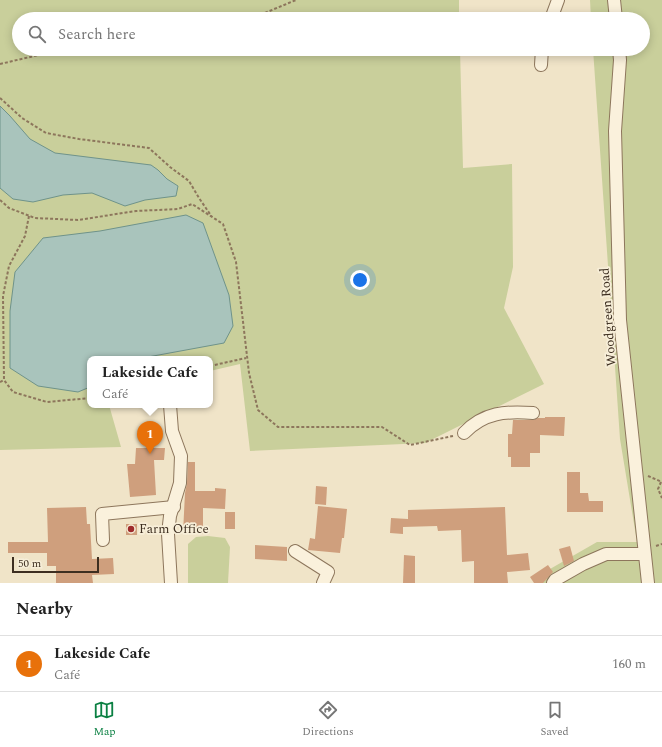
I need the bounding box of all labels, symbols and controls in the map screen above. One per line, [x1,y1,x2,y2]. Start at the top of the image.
search box [12,12,650,56]
icon: search [26,23,48,45]
text: Search here [58,23,136,46]
street label: Woodgreen Road [595,267,621,367]
your location [350,270,370,290]
popup [87,356,213,408]
text: Lakeside Cafe [102,361,198,384]
text: Café [102,384,128,404]
pin: 1 [137,421,163,454]
place label: Farm Office [139,519,209,539]
marker: Farm Office [126,524,136,534]
scale bar [12,555,99,574]
text: 50 m [18,555,41,572]
text: Nearby [16,596,72,622]
text: Lakeside Cafe [54,642,150,665]
text: 1 [25,654,33,674]
text: 160 m [612,654,646,674]
text: Café [54,665,80,685]
tab: Map [93,699,116,740]
tab: Directions [302,699,354,740]
tab: Saved [540,699,569,740]

